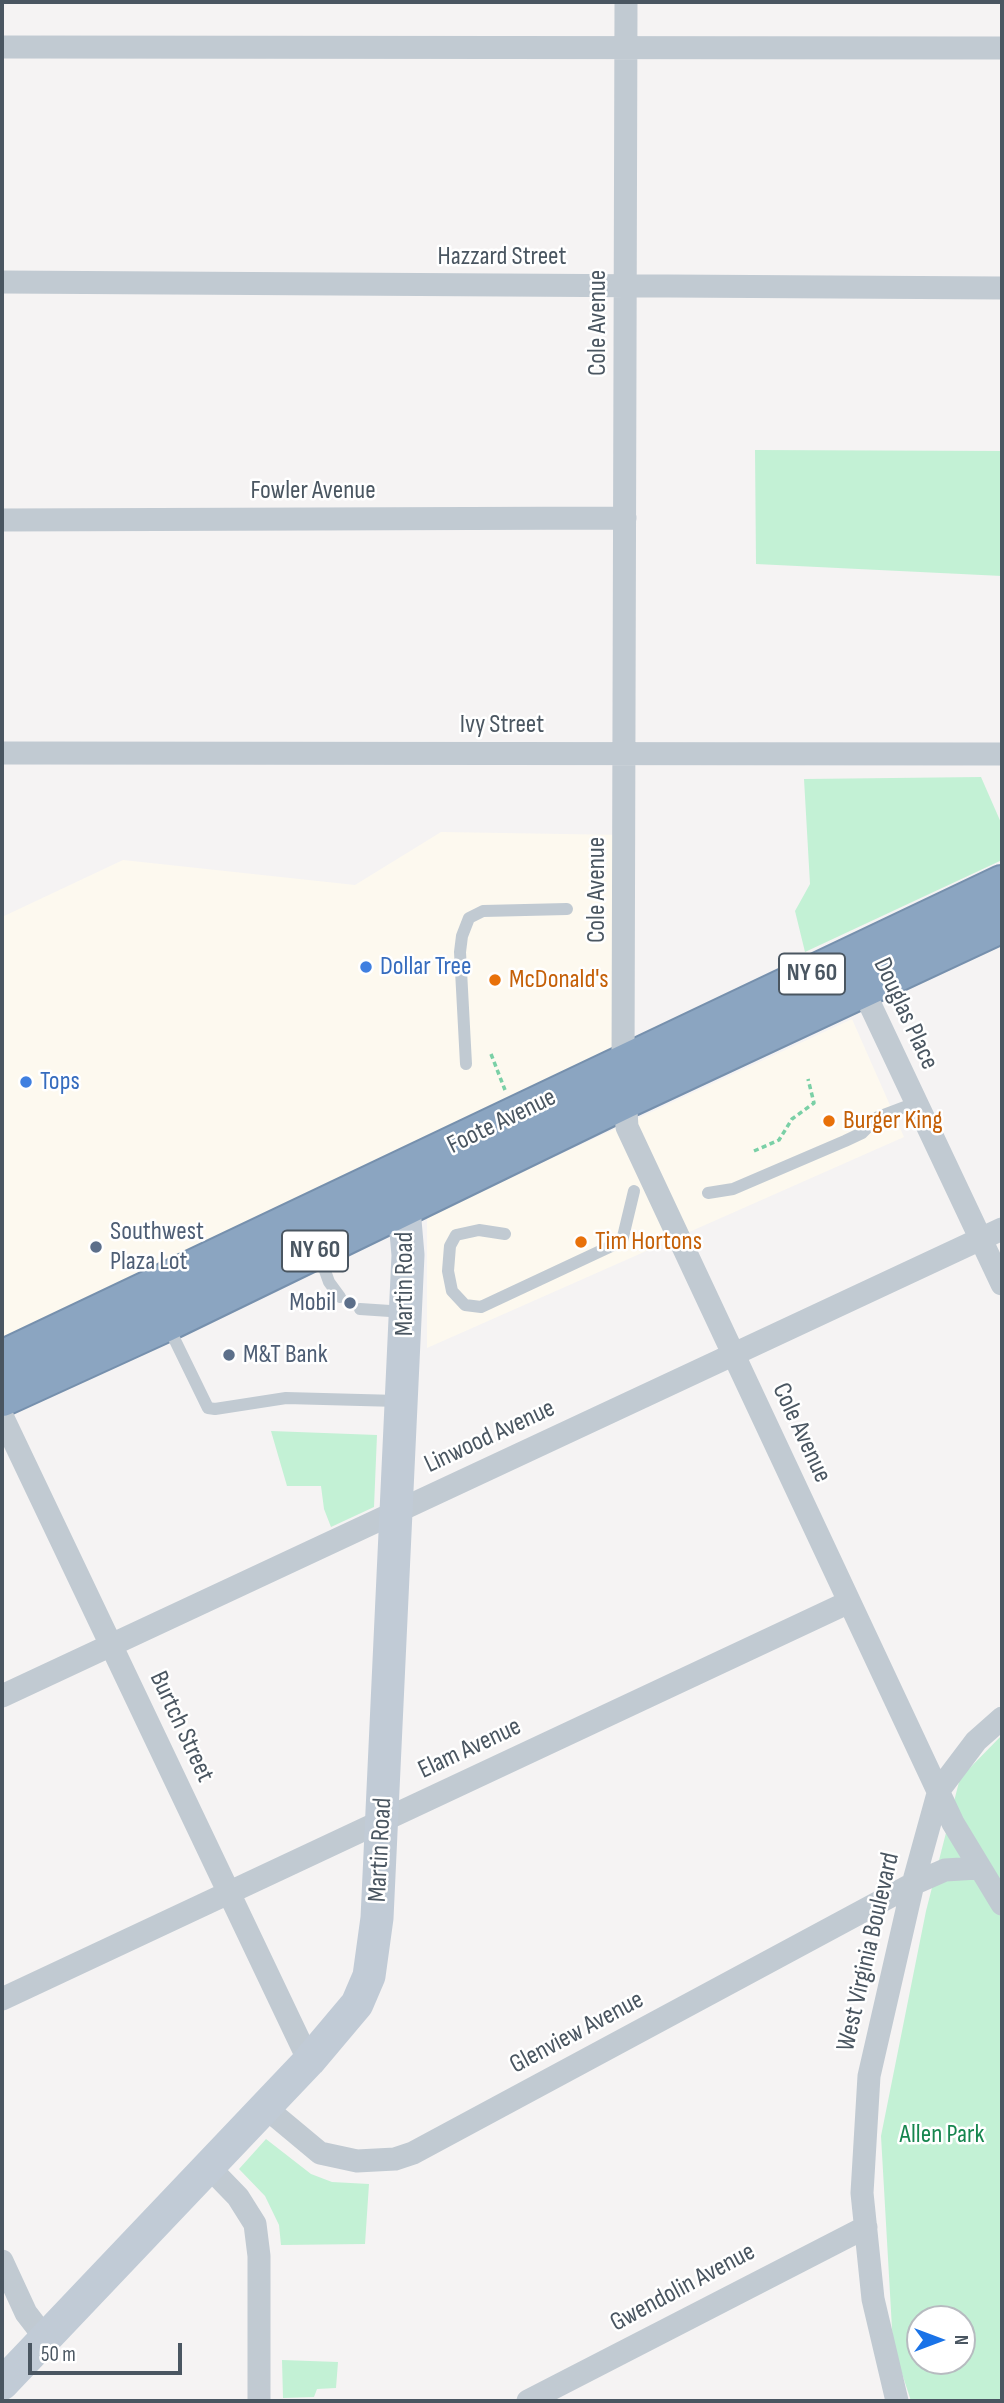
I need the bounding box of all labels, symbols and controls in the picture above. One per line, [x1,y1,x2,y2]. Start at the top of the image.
street label: Hazzard Street [438,241,566,273]
street label: Cole Avenue [582,270,614,376]
street label: Fowler Avenue [250,475,376,507]
street label: Ivy Street [460,709,544,741]
street label: Cole Avenue [581,837,613,943]
place label: Dollar Tree [380,951,471,983]
street label: Douglas Place [866,953,944,1075]
road number: NY 60 [779,954,845,994]
marker: Dollar Tree [358,959,374,975]
place label: McDonald's [509,964,609,996]
marker: McDonald's [487,972,503,988]
place label: Tops [40,1066,80,1098]
marker: Tops [18,1074,34,1090]
street label: Foote Avenue [443,1082,561,1162]
place label: Burger King [843,1105,943,1137]
marker: Burger King [821,1113,837,1129]
place label: Southwest Plaza Lot [110,1216,204,1278]
place label: Tim Hortons [595,1226,702,1258]
road number: NY 60 [282,1231,348,1272]
street label: Martin Road [389,1232,421,1336]
marker: Tim Hortons [573,1234,589,1250]
marker: Southwest Plaza Lot [88,1239,104,1255]
place label: Mobil [289,1287,336,1319]
marker: Mobil [342,1295,358,1311]
place label: M&T Bank [243,1339,328,1371]
marker: M&T Bank [221,1347,237,1363]
street label: Cole Avenue [764,1378,838,1488]
street label: Linwood Avenue [420,1393,560,1481]
street label: Burtch Street [142,1667,220,1787]
street label: Elam Avenue [414,1712,526,1786]
street label: Martin Road [363,1797,399,1903]
street label: West Virginia Boulevard [831,1850,907,2054]
street label: Glenview Avenue [505,1985,649,2081]
park label: Allen Park [900,2119,984,2151]
street label: Gwendolin Avenue [605,2237,761,2339]
north arrow [906,2305,976,2375]
scale bar [32,2330,186,2374]
text: N [949,2335,972,2345]
text: 50 m [41,2342,76,2367]

